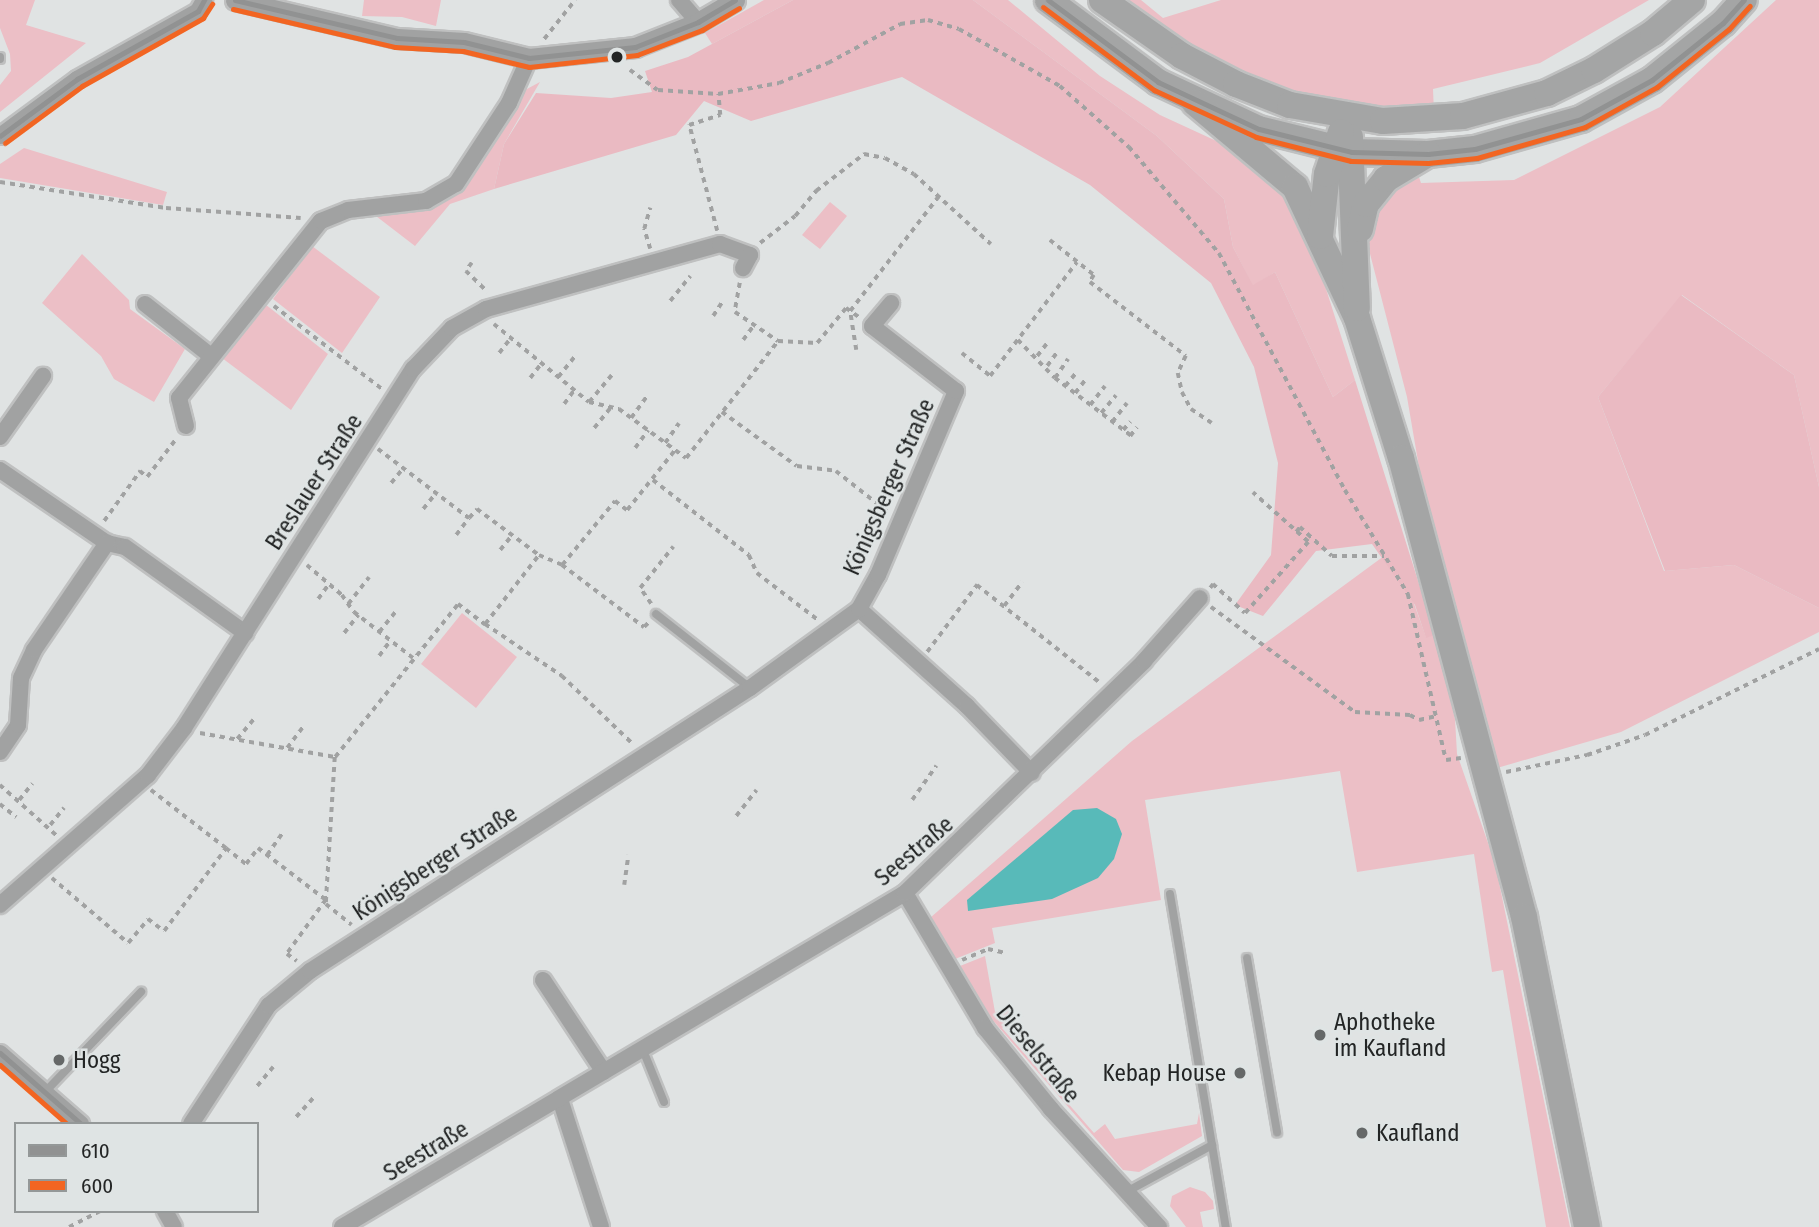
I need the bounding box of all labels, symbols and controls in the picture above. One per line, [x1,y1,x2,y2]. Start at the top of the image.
unlabelled marker [610,50,624,64]
street label: Königsberger Straße [838,395,940,579]
street label: Breslauer Straße [260,409,368,555]
street label: Königsberger Straße [348,800,522,926]
street label: Seestraße [869,810,959,892]
street label: Dieselstraße [990,1000,1086,1108]
place label: Aphotheke im Kaufland [1334,1008,1446,1062]
marker: Aphotheke im Kaufland [1312,1027,1328,1043]
place label: Hogg [73,1046,121,1074]
marker: Hogg [51,1052,67,1068]
place label: Kebap House [1103,1059,1226,1087]
marker: Kebap House [1232,1065,1248,1081]
street label: Seestraße [379,1115,473,1187]
place label: Kaufland [1376,1119,1459,1147]
legend [14,1122,259,1213]
marker: Kaufland [1354,1125,1370,1141]
text: 610 [81,1138,110,1164]
text: 600 [81,1173,113,1199]

